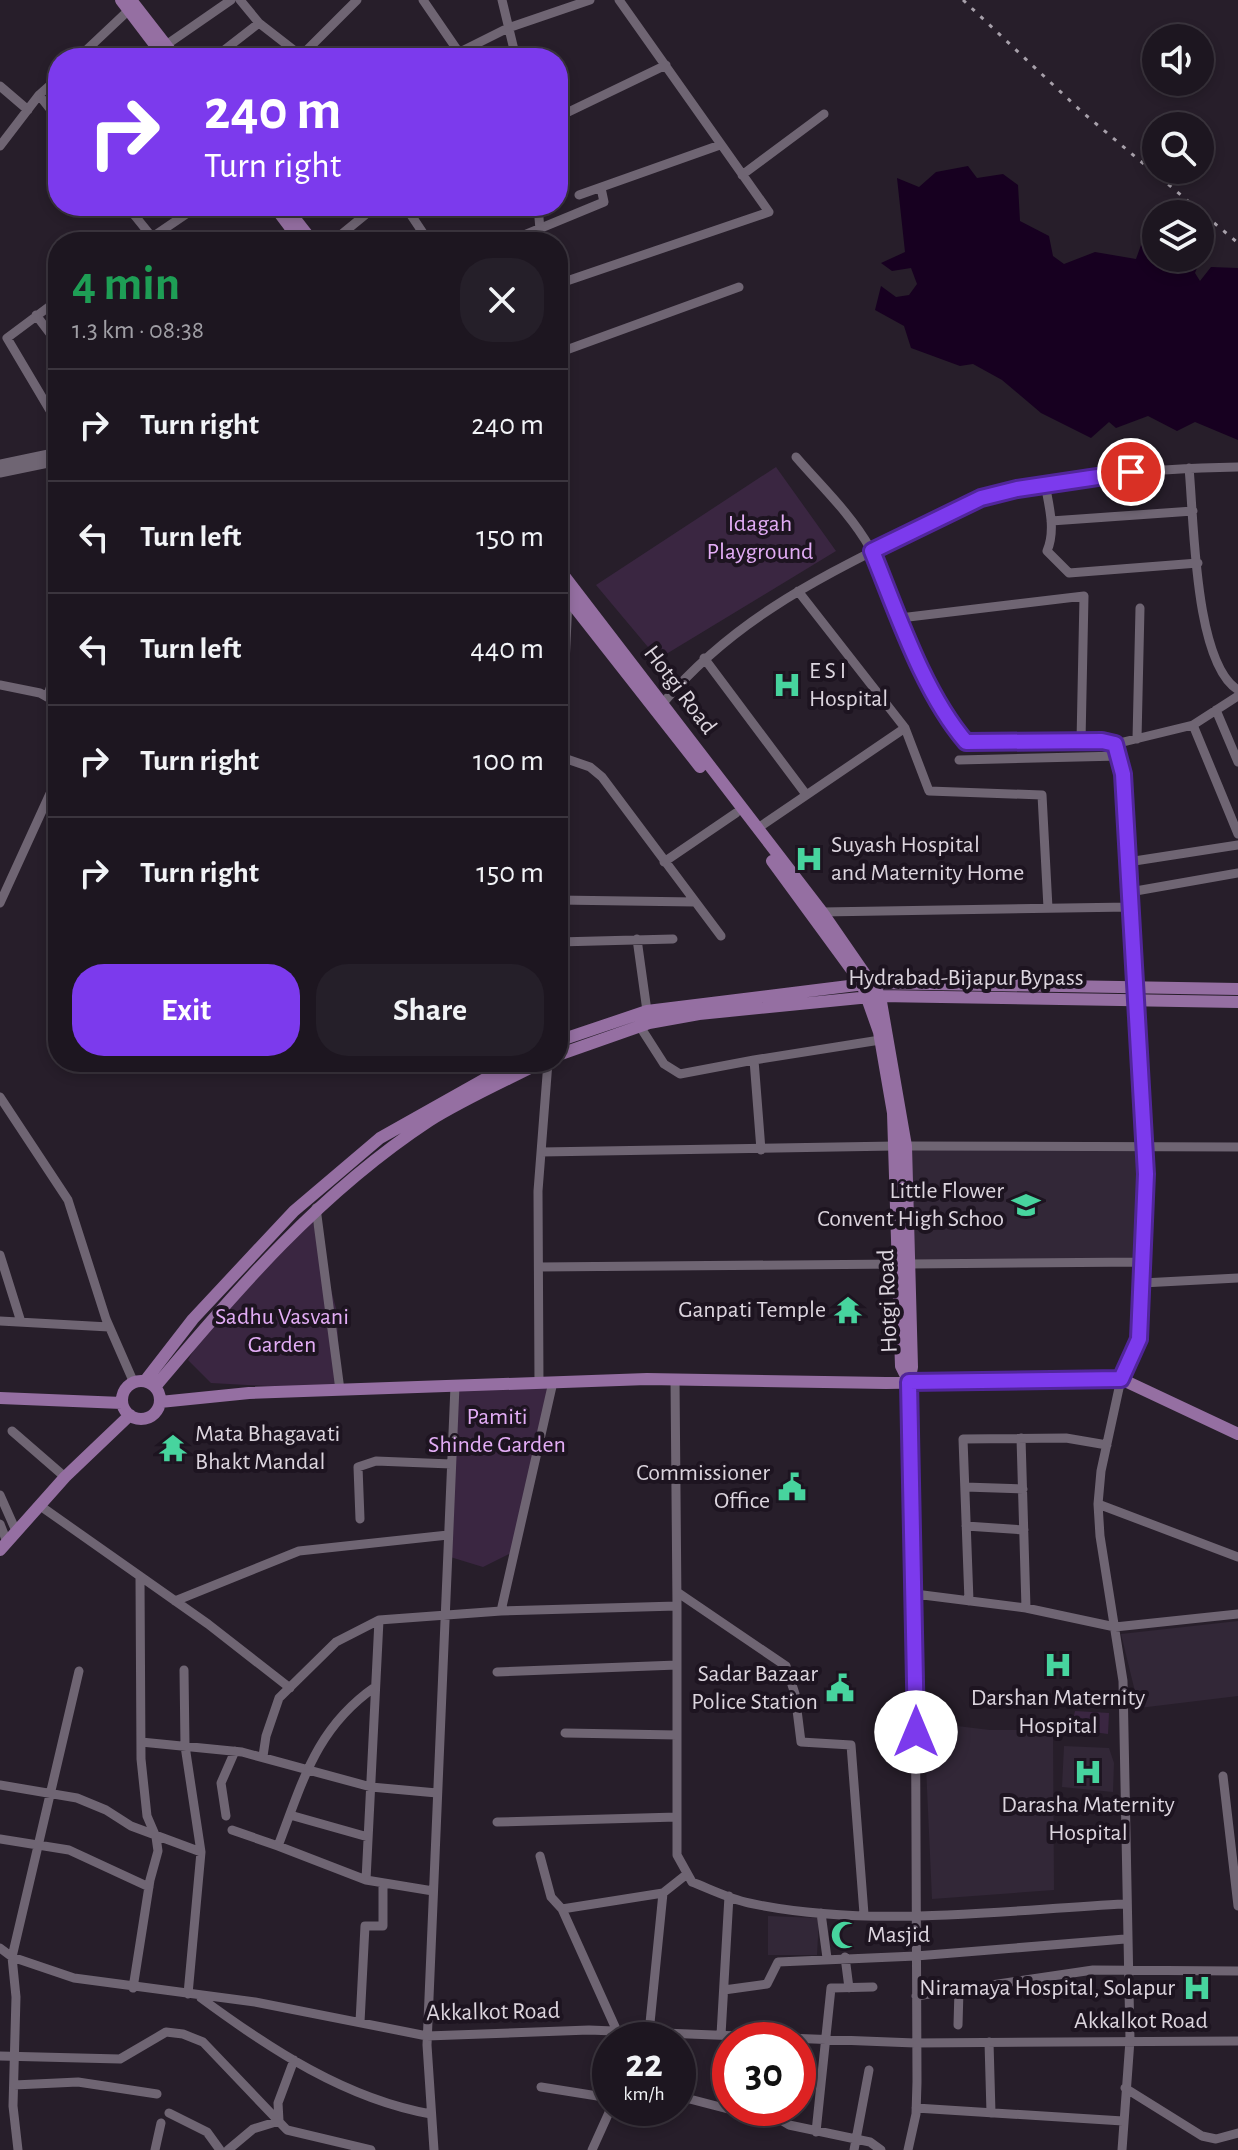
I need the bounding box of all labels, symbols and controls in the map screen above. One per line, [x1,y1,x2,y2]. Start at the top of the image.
map controls [1142,24,1214,272]
button: sound [1142,24,1214,96]
icon: right [72,80,176,184]
text: 240 m [204,83,341,139]
button: search [1142,112,1214,184]
text: Turn right [204,148,341,184]
button: layers [1142,200,1214,272]
button: close [460,258,544,342]
text: 4 min [72,261,180,309]
text: 1.3 km · 08:38 [72,317,204,343]
icon: right [72,403,116,447]
text: Turn right [140,410,259,440]
text: 240 m [471,410,544,440]
pin [1097,438,1165,506]
icon: arrive [1109,450,1153,494]
park label: Idagah Playground [707,512,813,564]
icon: left [72,515,116,559]
text: Turn left [140,522,241,552]
text: 150 m [476,522,544,552]
icon: left [72,627,116,671]
text: Turn left [140,634,241,664]
text: 440 m [470,634,544,664]
street label: Hotgi Road [639,641,721,739]
place label: E S I Hospital [809,659,888,711]
hospital icon: E S I Hospital [772,670,802,700]
icon: right [72,739,116,783]
text: Turn right [140,746,259,776]
text: 100 m [473,746,544,776]
place label: Suyash Hospital and Maternity Home [831,833,1024,885]
hospital icon: Suyash Hospital and Maternity Home [794,844,824,874]
icon: right [72,851,116,895]
text: Turn right [140,858,259,888]
text: 150 m [476,858,544,888]
button: Exit [72,964,300,1056]
button: Share [316,964,544,1056]
street label: Hydrabad-Bijapur Bypass [848,966,1084,990]
place label: Little Flower Convent High Schoo [817,1179,1004,1231]
school or university icon: Little Flower Convent High Schoo [1011,1190,1041,1220]
street label: Hotgi Road [874,1249,902,1353]
temple icon: Ganpati Temple [833,1295,863,1325]
place label: Ganpati Temple [678,1298,826,1322]
park label: Sadhu Vasvani Garden [215,1305,349,1357]
park label: Pamiti Shinde Garden [428,1405,566,1457]
place label: Mata Bhagavati Bhakt Mandal [195,1422,340,1474]
temple icon: Mata Bhagavati Bhakt Mandal [158,1433,188,1463]
place label: Commissioner Office [636,1461,770,1513]
public building icon: Commissioner Office [777,1472,807,1502]
hospital icon: Darshan Maternity Hospital [1043,1650,1073,1680]
place label: Sadar Bazaar Police Station [691,1662,818,1714]
public building icon: Sadar Bazaar Police Station [825,1673,855,1703]
place label: Darshan Maternity Hospital [971,1686,1145,1738]
position arrow [874,1690,958,1774]
hospital icon: Darasha Maternity Hospital [1073,1757,1103,1787]
place label: Darasha Maternity Hospital [1001,1793,1175,1845]
mosque icon: Masjid [830,1920,860,1950]
place label: Masjid [867,1923,930,1947]
hospital icon: Niramaya Hospital, Solapur [1182,1973,1212,2003]
place label: Niramaya Hospital, Solapur [919,1976,1175,2000]
street label: Akkalkot Road [426,1999,560,2025]
street label: Akkalkot Road [1074,2009,1208,2033]
speed limit sign: 30 [712,2022,816,2126]
text: 22 [625,2044,663,2084]
text: km/h [623,2084,665,2104]

